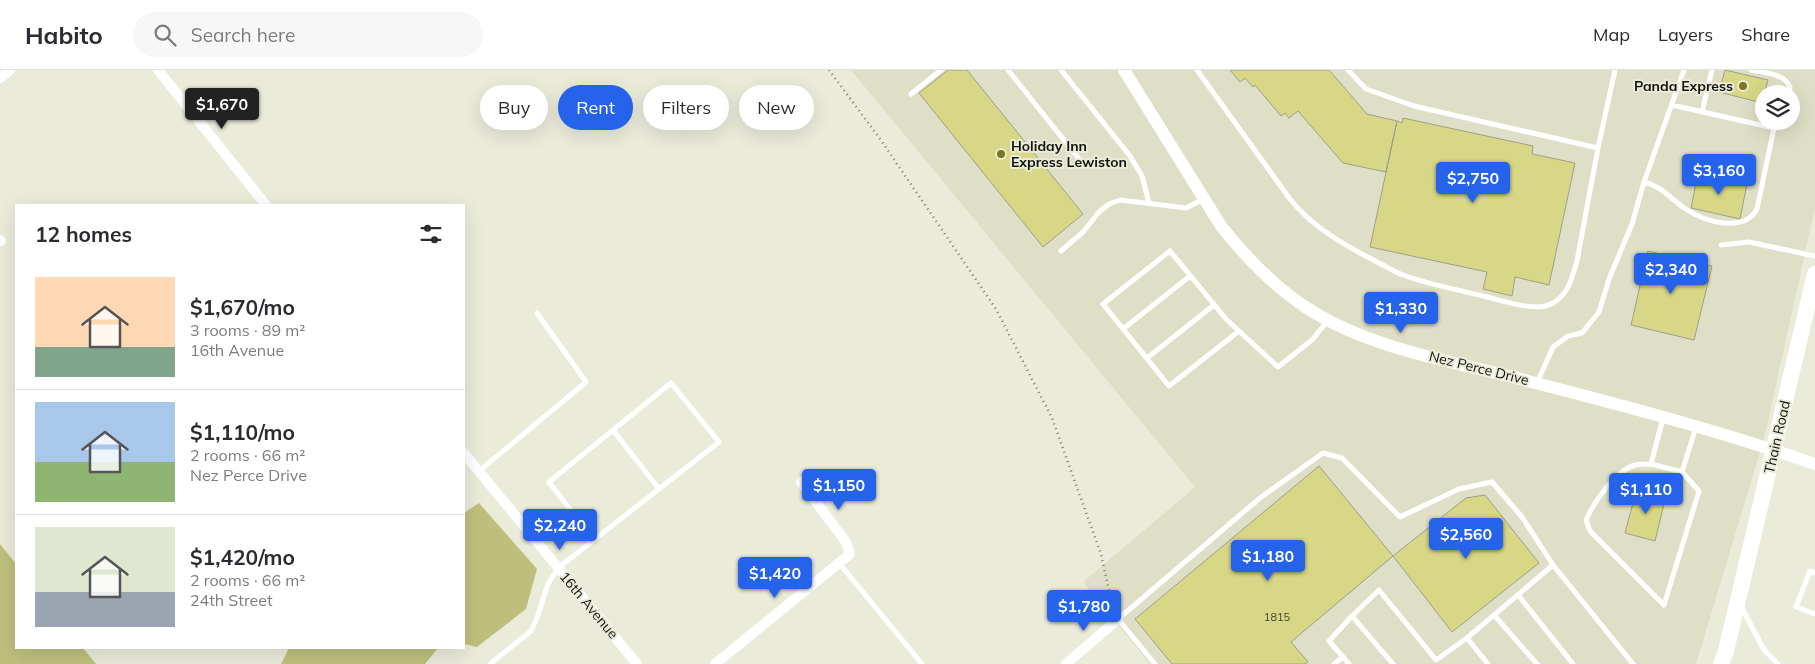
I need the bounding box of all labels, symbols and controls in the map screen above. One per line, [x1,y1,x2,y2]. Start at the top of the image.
search box [133,12,483,57]
text: Habito [25,20,103,50]
icon: search [151,21,179,49]
text: Search here [191,23,295,47]
text: Map [1593,23,1630,46]
text: Layers [1658,23,1713,46]
text: Share [1741,23,1790,46]
place label: Panda Express [1634,77,1733,95]
marker: Panda Express [1737,80,1749,92]
chip: Buy [480,85,548,130]
chip: Rent [558,85,633,130]
chip: Filters [643,85,729,130]
chip: New [739,85,814,130]
map controls [1755,85,1800,130]
button: layers [1755,85,1800,130]
pin: $1,670 [181,88,263,130]
text: $1,670 [196,94,248,114]
place label: Holiday Inn Express Lewiston [1011,137,1127,171]
marker: Holiday Inn Express Lewiston [995,148,1007,160]
pin: $3,160 [1678,154,1760,196]
text: $3,160 [1693,160,1745,180]
pin: $2,750 [1432,162,1514,204]
text: $2,750 [1447,168,1499,188]
icon: filters [417,220,445,248]
text: 12 homes [35,221,132,247]
pin: $2,340 [1630,252,1712,295]
text: $2,340 [1645,259,1697,279]
pin: $1,330 [1360,292,1442,334]
text: $1,670/mo [190,294,295,320]
icon: home [75,297,135,357]
text: $1,330 [1375,298,1427,318]
text: 3 rooms · 89 m² [190,320,305,340]
text: 16th Avenue [190,340,284,360]
street label: Nez Perce Drive [1427,347,1531,389]
street label: Thain Road [1760,399,1794,475]
text: $1,110/mo [190,419,295,445]
icon: home [75,422,135,482]
text: 2 rooms · 66 m² [190,445,305,465]
text: Nez Perce Drive [190,465,307,485]
pin: $1,150 [798,468,880,511]
pin: $1,110 [1605,472,1687,515]
text: $1,150 [813,475,865,495]
text: $1,110 [1620,479,1672,499]
pin: $2,240 [519,508,601,551]
text: $2,240 [534,515,586,535]
pin: $2,560 [1425,518,1507,560]
text: $2,560 [1440,524,1492,544]
pin: $1,180 [1227,540,1309,582]
text: $1,420/mo [190,544,295,570]
text: $1,180 [1242,546,1294,566]
icon: home [75,547,135,607]
pin: $1,420 [734,556,816,599]
text: $1,420 [749,563,801,583]
street label: 16th Avenue [556,568,622,642]
text: 2 rooms · 66 m² [190,570,305,590]
text: 24th Street [190,590,273,610]
pin: $1,780 [1043,590,1125,632]
text: $1,780 [1058,596,1110,616]
house number: 1815 [1264,610,1291,624]

